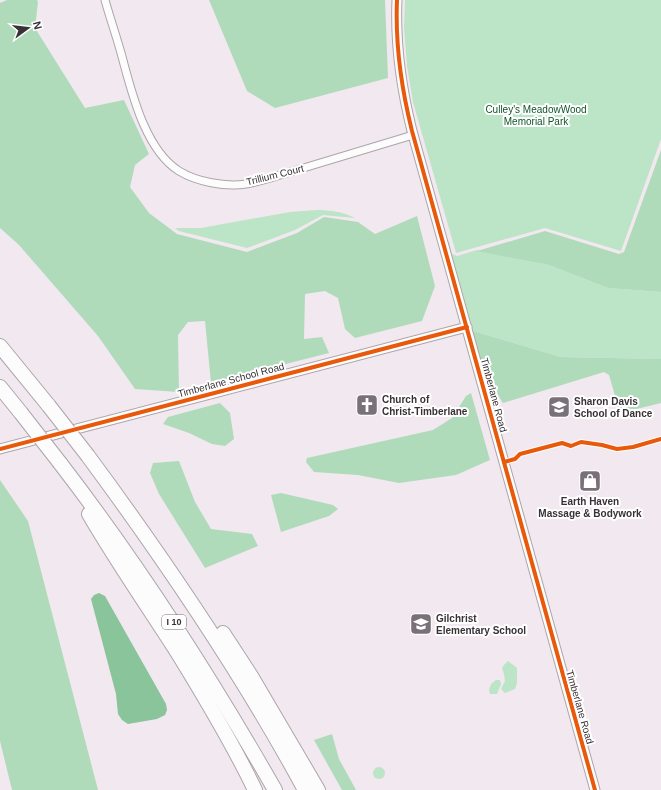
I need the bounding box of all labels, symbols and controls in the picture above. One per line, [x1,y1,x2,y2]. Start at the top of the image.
north arrow [8,8,48,48]
text: N [31,20,44,31]
park label: Culley's MeadowWood Memorial Park [485,104,587,127]
street label: Trillium Court [245,162,305,187]
street label: Timberlane Road [479,357,509,433]
street label: Timberlane School Road [177,360,285,400]
church icon: Church of Christ-Timberlane [354,392,380,418]
place label: Church of Christ-Timberlane [382,394,468,417]
school or university icon: Sharon Davis School of Dance [546,394,572,420]
place label: Sharon Davis School of Dance [574,396,653,419]
shop icon: Earth Haven Massage & Bodywork [577,468,603,494]
place label: Earth Haven Massage & Bodywork [538,496,642,519]
school or university icon: Gilchrist Elementary School [408,611,434,637]
place label: Gilchrist Elementary School [436,613,526,636]
road number: I 10 [162,615,186,629]
street label: Timberlane Road [564,669,596,745]

